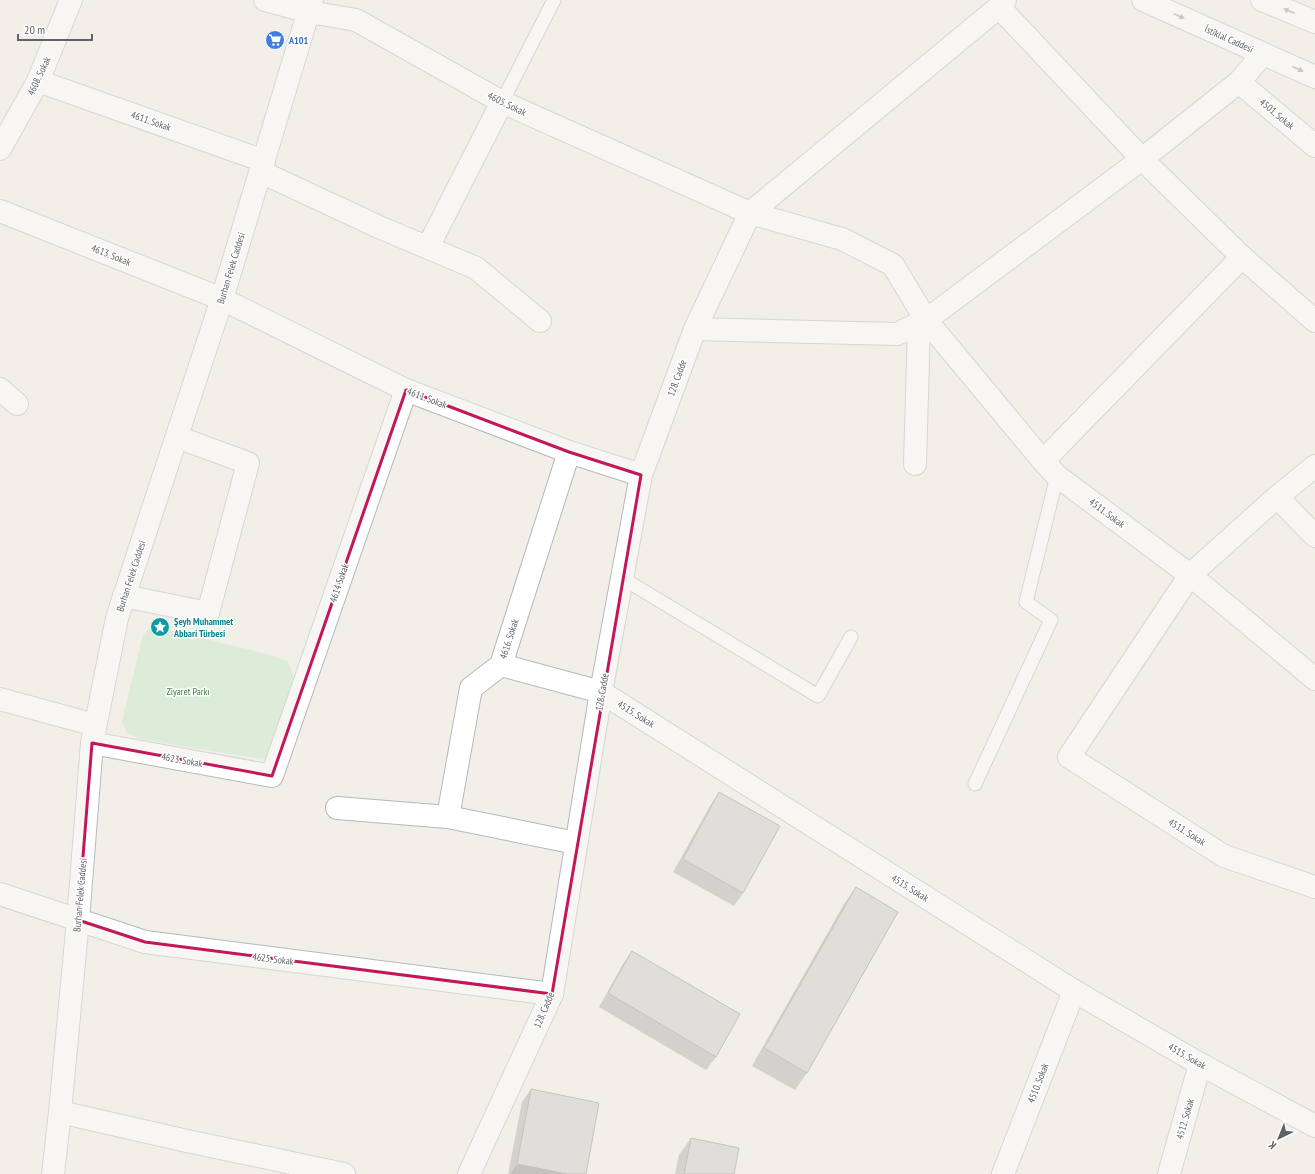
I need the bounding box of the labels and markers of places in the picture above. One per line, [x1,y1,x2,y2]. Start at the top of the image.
supermarket icon: A101 [264,29,286,51]
place label: A101 [288,34,309,47]
place label: Şeyh Muhammet Abbari Türbesi [173,615,233,640]
place icon: Şeyh Muhammet Abbari Türbesi [149,616,171,638]

